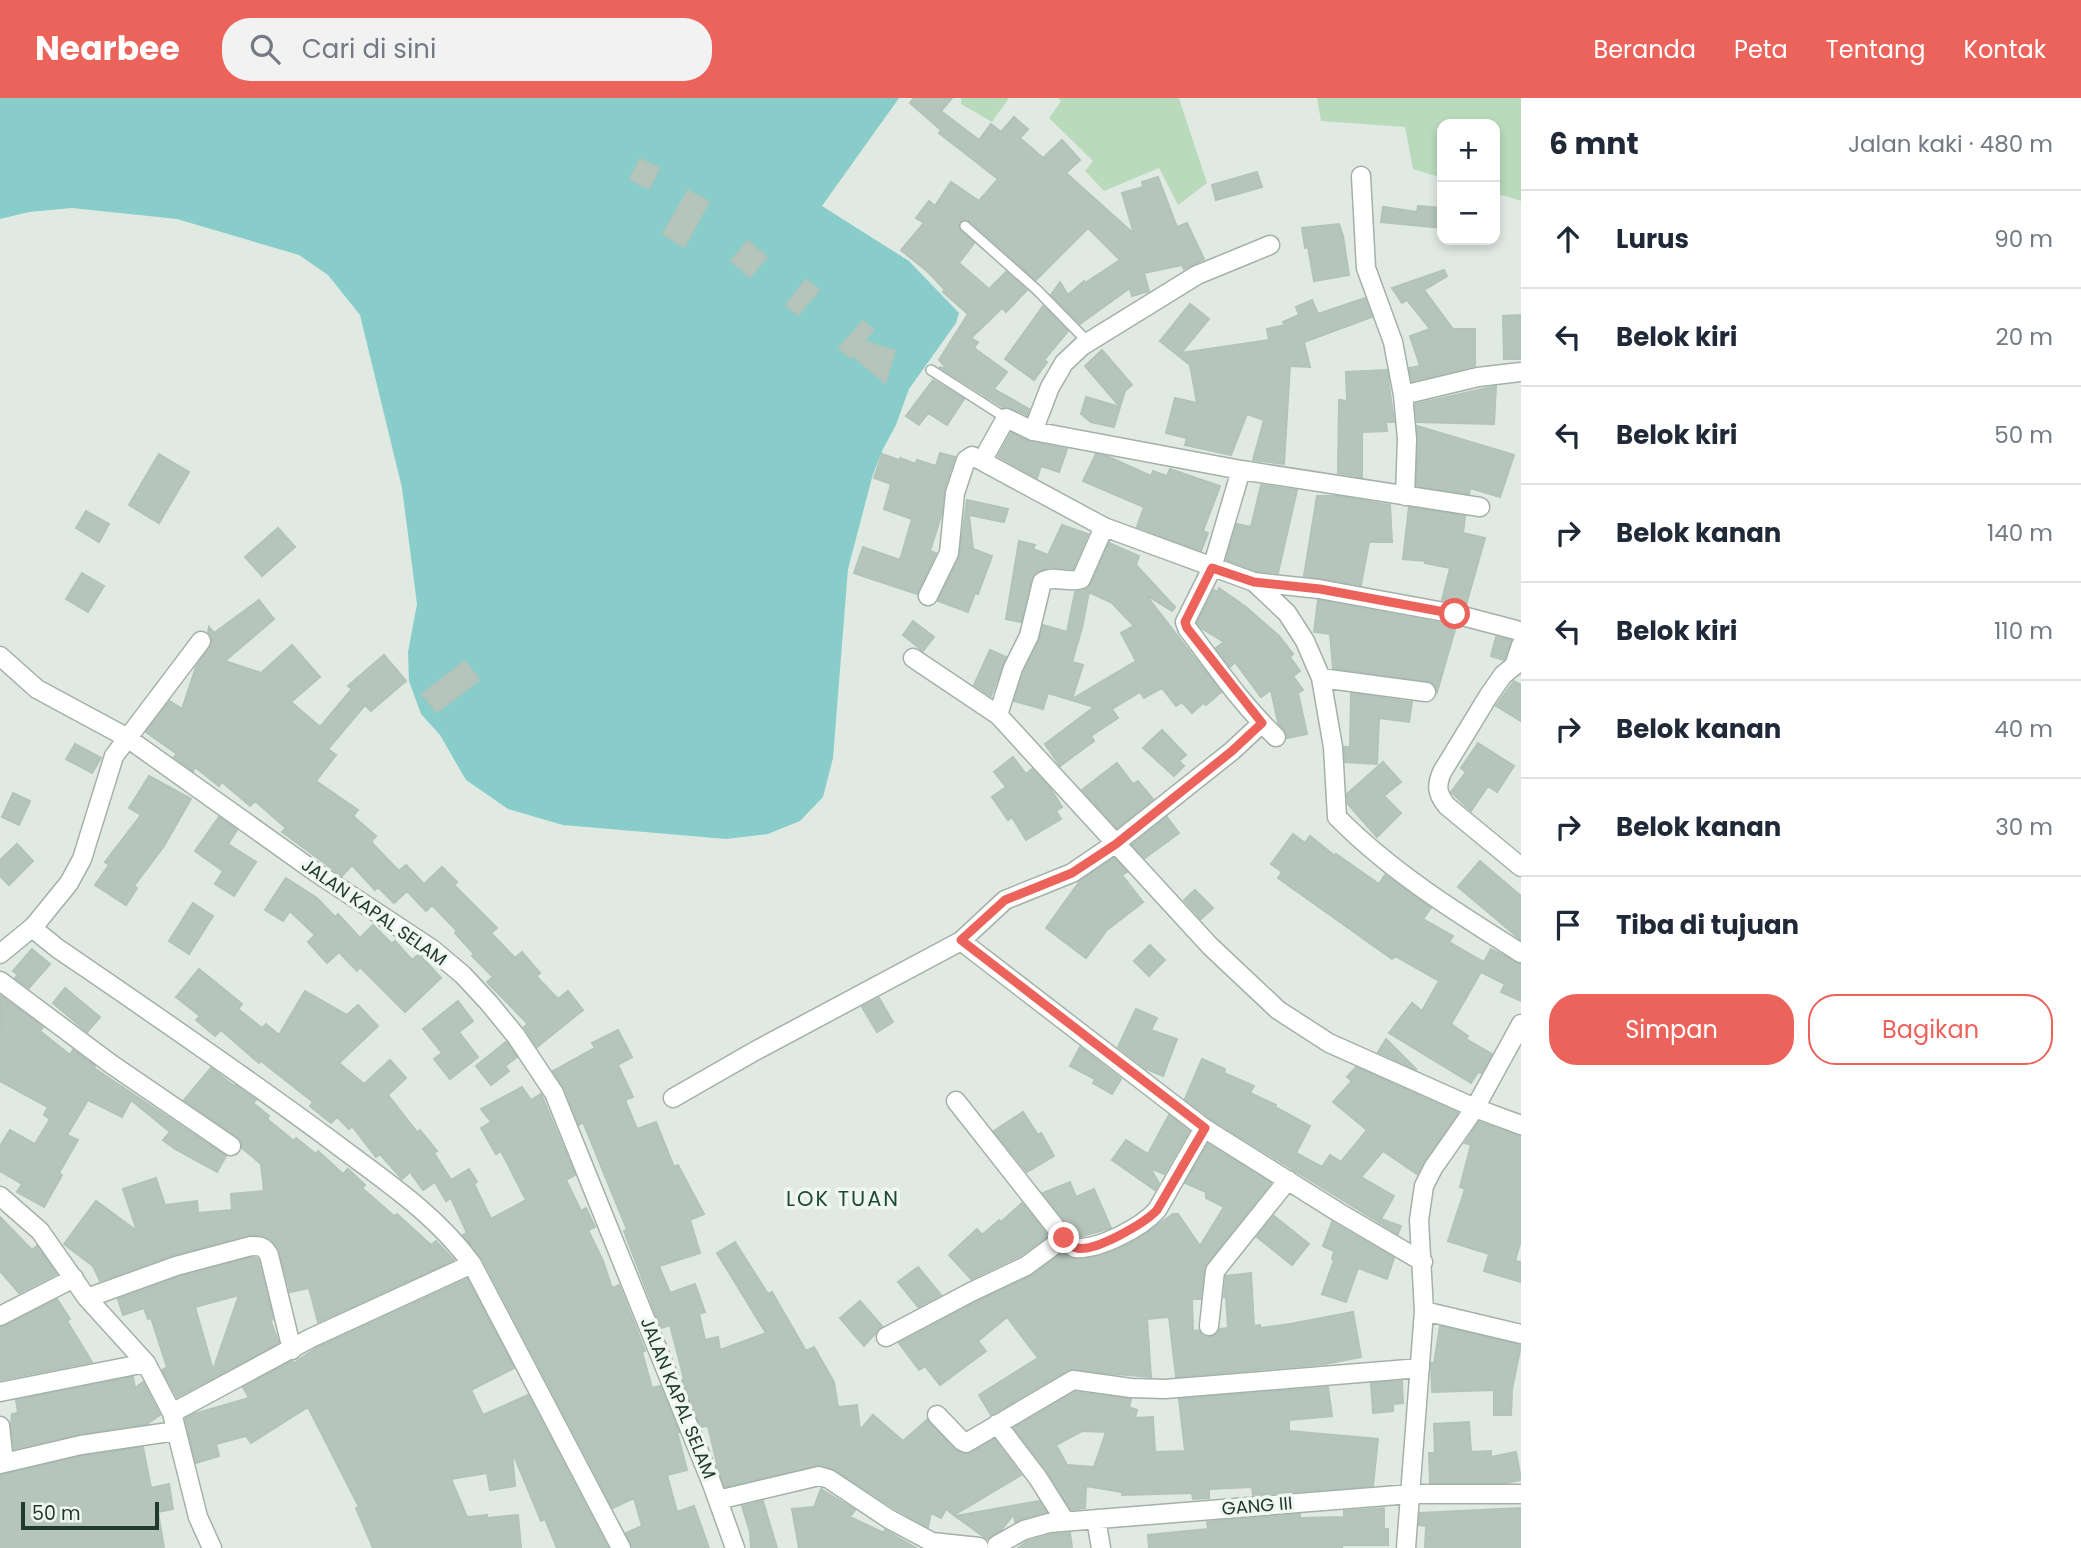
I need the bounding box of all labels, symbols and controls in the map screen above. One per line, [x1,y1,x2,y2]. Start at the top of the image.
search box [222,18,712,81]
text: Nearbee [35,25,180,72]
icon: search [246,30,284,68]
text: Cari di sini [302,31,436,67]
text: Beranda [1593,33,1696,66]
text: Peta [1734,33,1788,66]
text: Tentang [1826,33,1926,66]
text: Kontak [1964,33,2046,66]
map controls [1437,119,1500,245]
button: + [1437,119,1500,182]
text: 6 mnt [1549,122,1639,165]
text: Jalan kaki · 480 m [1848,128,2053,160]
button: − [1437,182,1500,245]
icon: ahead [1549,220,1587,258]
text: Lurus [1616,221,1689,257]
text: 90 m [1994,223,2053,255]
icon: left [1549,318,1587,356]
text: Belok kiri [1616,319,1738,355]
text: 20 m [1995,321,2053,353]
icon: left [1549,416,1587,454]
text: Belok kiri [1616,417,1738,453]
text: 50 m [1994,419,2053,451]
icon: right [1549,514,1587,552]
text: Belok kanan [1616,515,1781,551]
text: 140 m [1987,517,2053,549]
route start [1439,598,1470,629]
icon: left [1549,612,1587,650]
text: Belok kiri [1616,613,1738,649]
text: 110 m [1994,615,2053,647]
icon: right [1549,710,1587,748]
text: Belok kanan [1616,711,1781,747]
text: 40 m [1994,713,2053,745]
icon: right [1549,808,1587,846]
text: Belok kanan [1616,809,1781,845]
text: 30 m [1995,811,2053,843]
street label: JALAN KAPAL SELAM [297,852,452,971]
icon: arrive [1549,906,1587,944]
text: Tiba di tujuan [1616,907,1799,943]
button: Simpan [1549,994,1794,1065]
button: Bagikan [1808,994,2053,1065]
district label: LOK TUAN [786,1184,900,1213]
route end [1048,1222,1079,1253]
street label: JALAN KAPAL SELAM [635,1313,722,1482]
street label: GANG III [1221,1490,1293,1521]
scale bar [21,1499,159,1531]
text: 50 m [32,1500,81,1527]

